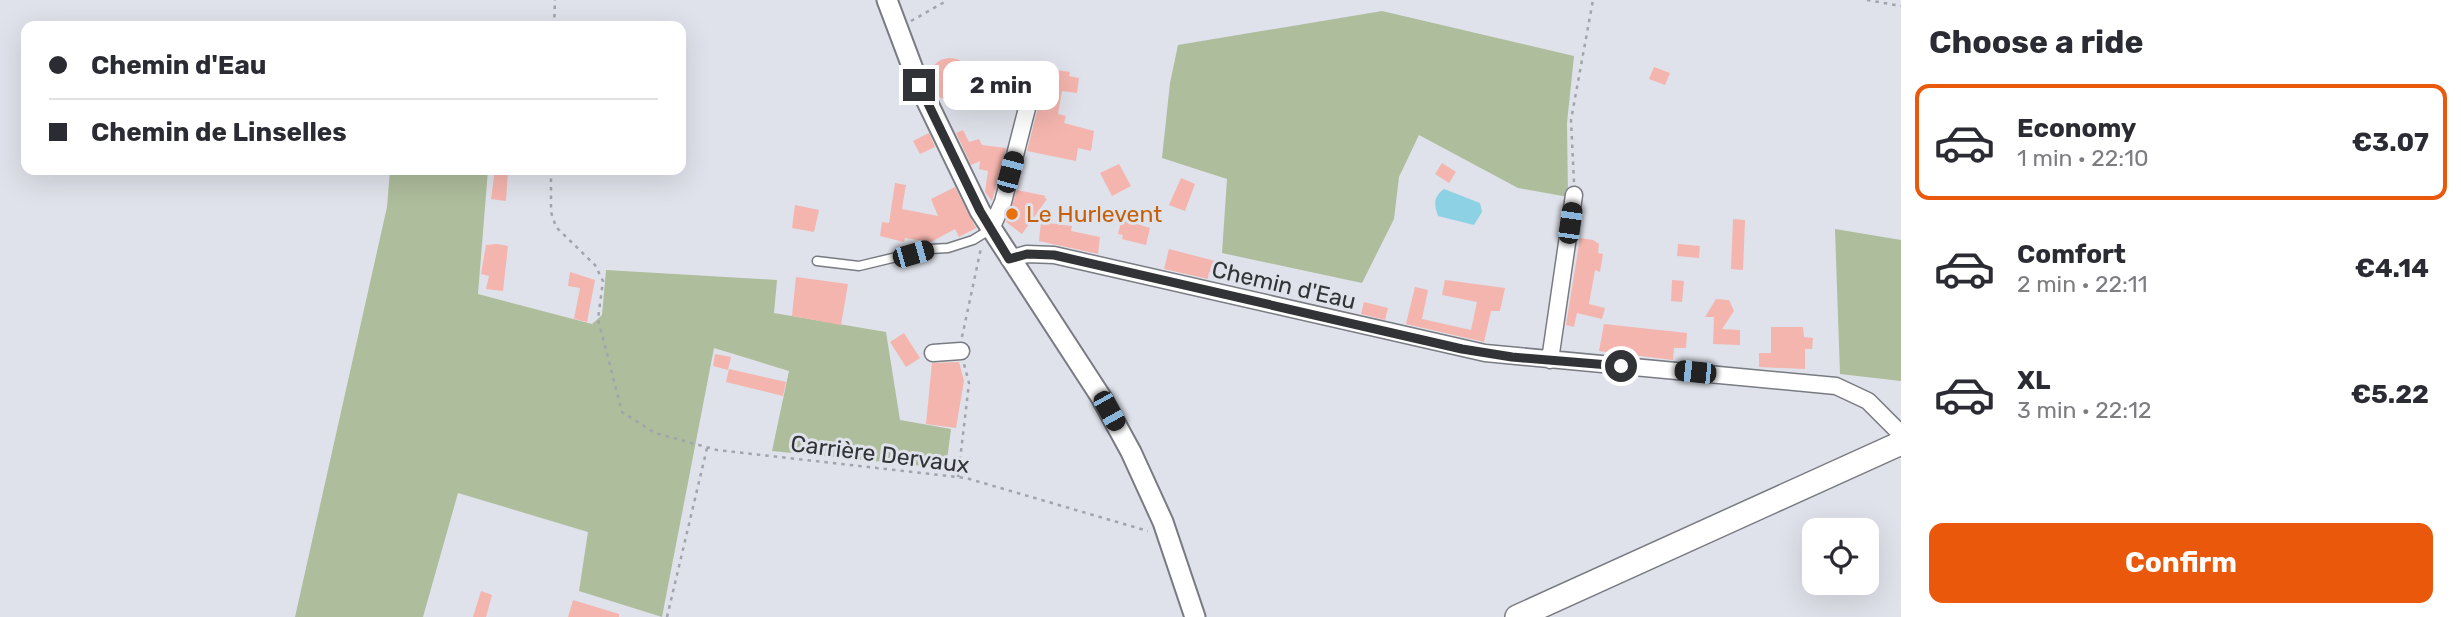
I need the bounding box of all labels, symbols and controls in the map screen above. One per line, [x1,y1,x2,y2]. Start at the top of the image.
text: Choose a ride [1929,23,2143,61]
text: Chemin d'Eau [91,50,266,81]
callout: 2 min [944,60,1059,110]
route end [903,69,935,101]
text: 2 min [970,71,1032,99]
icon: car [1933,111,1996,174]
text: Economy [2017,113,2136,144]
text: Chemin de Linselles [91,117,347,148]
text: €3.07 [2352,127,2429,158]
text: 1 min · 22:10 [2017,144,2149,172]
car [995,149,1026,195]
place label: Le Hurlevent [1026,200,1162,228]
car [1557,201,1584,245]
marker: Le Hurlevent [1004,206,1020,222]
icon: car [1933,237,1996,300]
car [890,238,937,270]
text: Comfort [2017,239,2126,270]
text: €4.14 [2355,253,2429,284]
street label: Chemin d'Eau [1209,255,1359,315]
text: 2 min · 22:11 [2017,270,2148,298]
route start [1605,350,1637,382]
car [1674,359,1717,385]
icon: car [1933,363,1996,426]
text: XL [2017,365,2050,396]
text: €5.22 [2351,379,2429,410]
car [1090,388,1129,434]
text: 3 min · 22:12 [2017,396,2152,424]
street label: Carrière Dervaux [789,429,971,479]
map controls [1802,518,1879,595]
button: locate [1802,518,1879,595]
button: Confirm [1929,523,2433,603]

